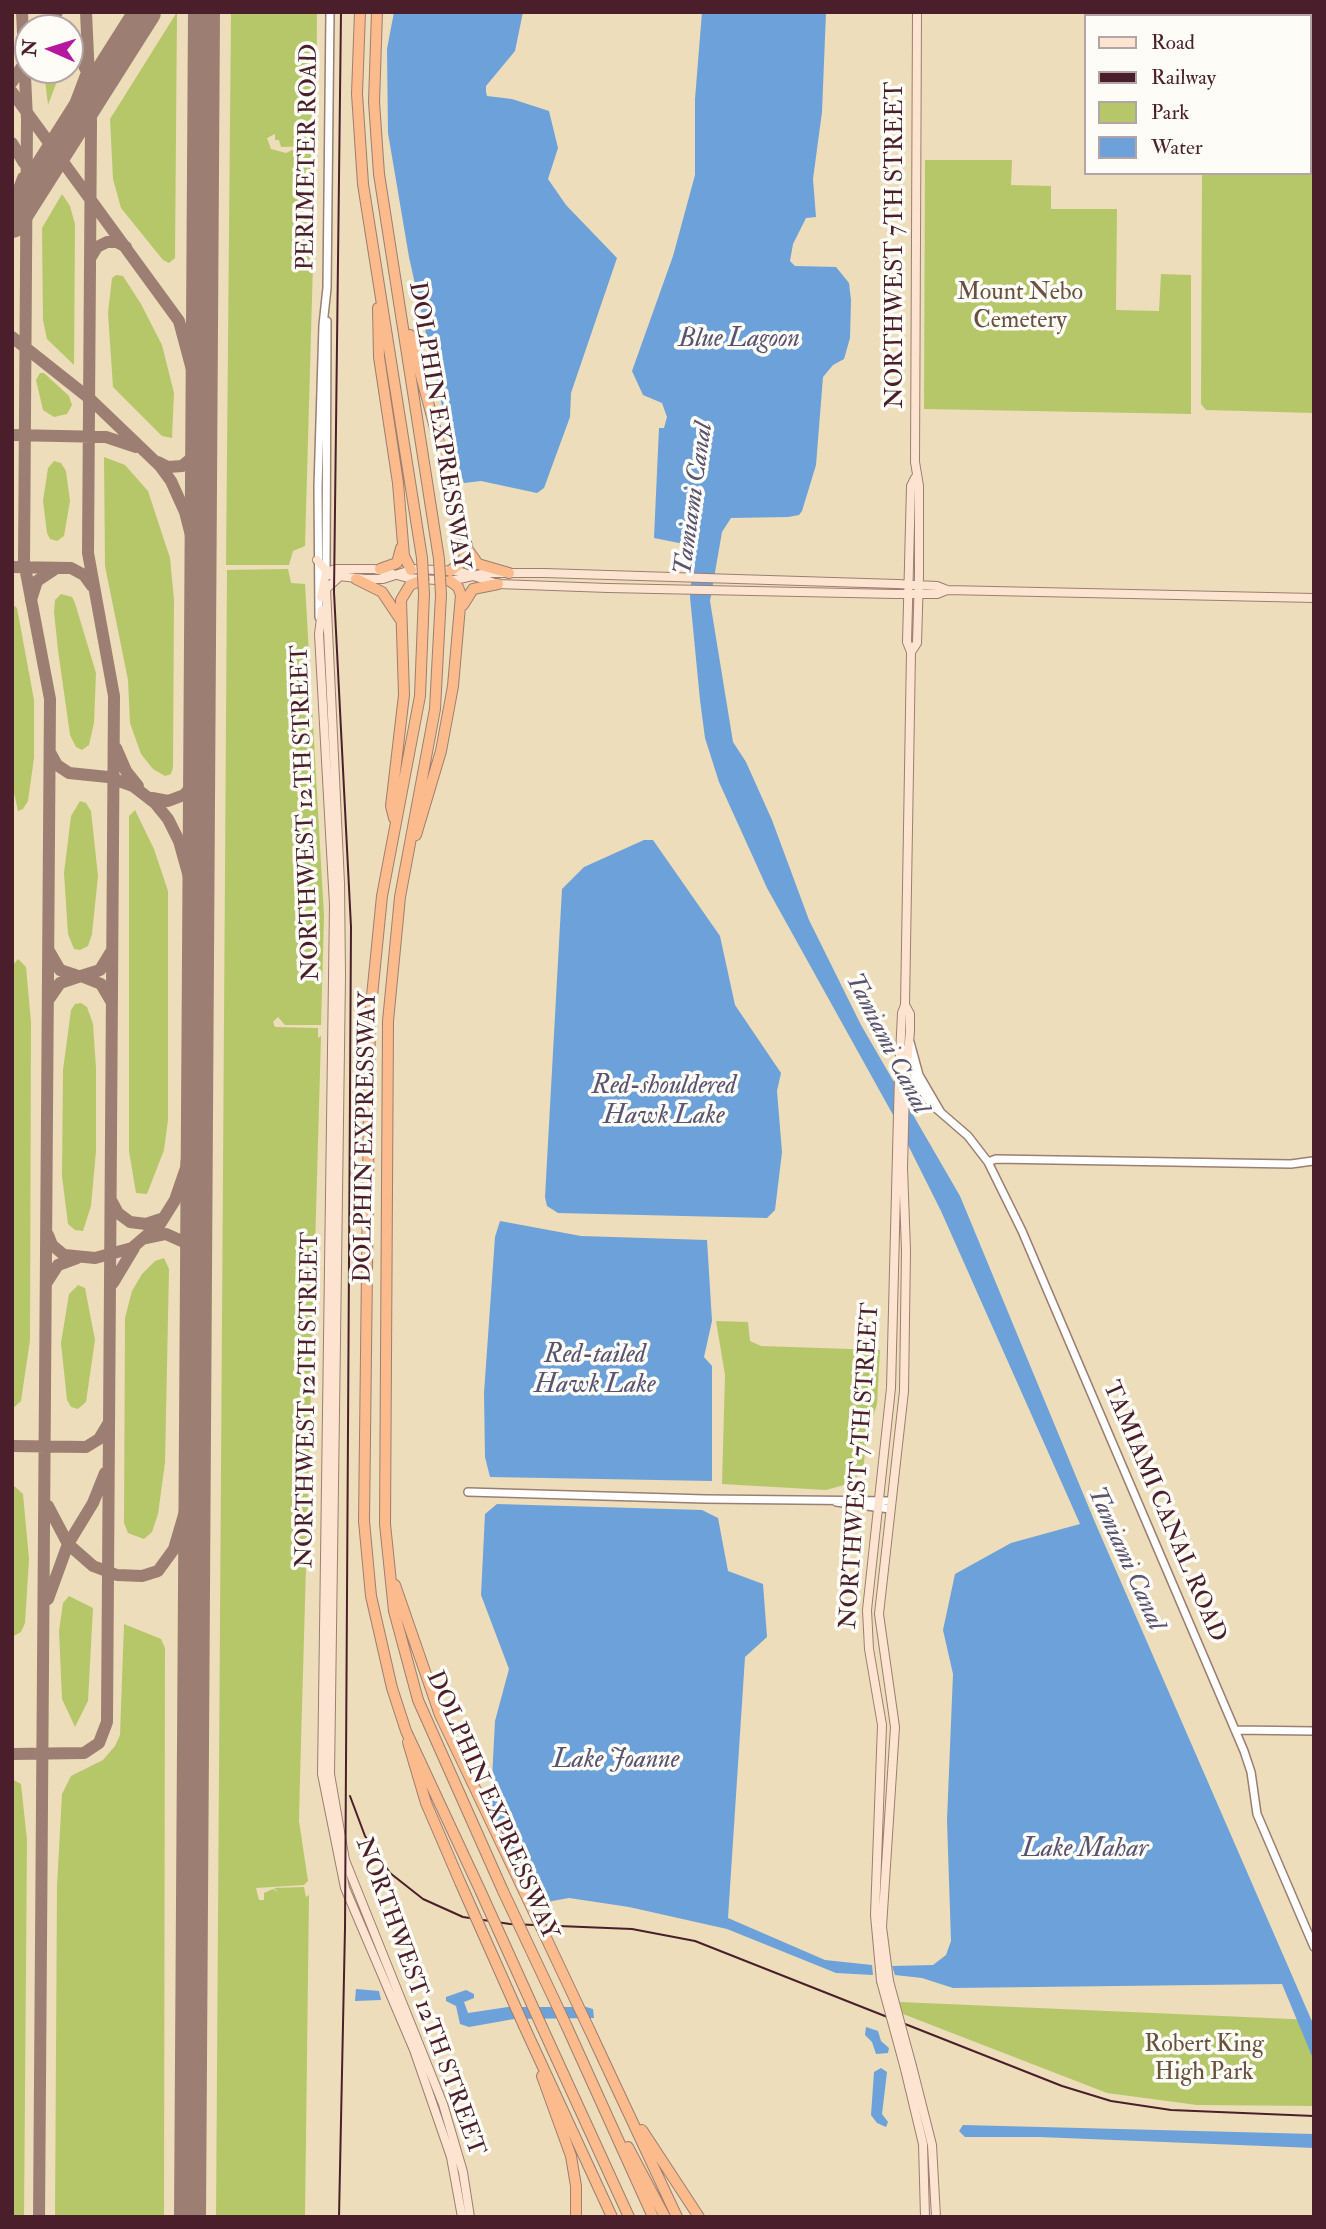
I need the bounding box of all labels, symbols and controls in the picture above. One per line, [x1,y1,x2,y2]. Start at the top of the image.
north arrow [14,14,84,84]
legend [1084,14,1312,175]
text: Road [1151,29,1195,56]
text: N [18,39,42,57]
street label: PERIMETER ROAD [293,43,325,271]
text: Railway [1151,64,1216,91]
street label: NORTHWEST 7TH STREET [883,82,911,408]
text: Park [1151,99,1189,126]
text: Water [1151,134,1203,161]
street label: DOLPHIN EXPRESSWAY [401,280,475,572]
park label: Mount Nebo Cemetery [957,280,1083,336]
water label: Blue Lagoon [678,324,800,356]
water label: Tamiami Canal [669,421,721,577]
street label: NORTHWEST 12TH STREET [287,644,327,982]
water label: Tamiami Canal [837,968,935,1120]
street label: DOLPHIN EXPRESSWAY [350,991,384,1283]
water label: Red-shouldered Hawk Lake [592,1071,736,1132]
street label: NORTHWEST 12TH STREET [292,1231,326,1569]
street label: NORTHWEST 7TH STREET [835,1302,887,1630]
water label: Red-tailed Hawk Lake [534,1340,656,1402]
street label: TAMIAMI CANAL ROAD [1095,1377,1231,1647]
water label: Tamiami Canal [1079,1482,1171,1636]
street label: DOLPHIN EXPRESSWAY [419,1667,563,1945]
water label: Lake Joanne [553,1745,679,1777]
street label: NORTHWEST 12TH STREET [348,1834,490,2160]
water label: Lake Mahar [1022,1834,1148,1866]
park label: Robert King High Park [1144,2032,1264,2088]

